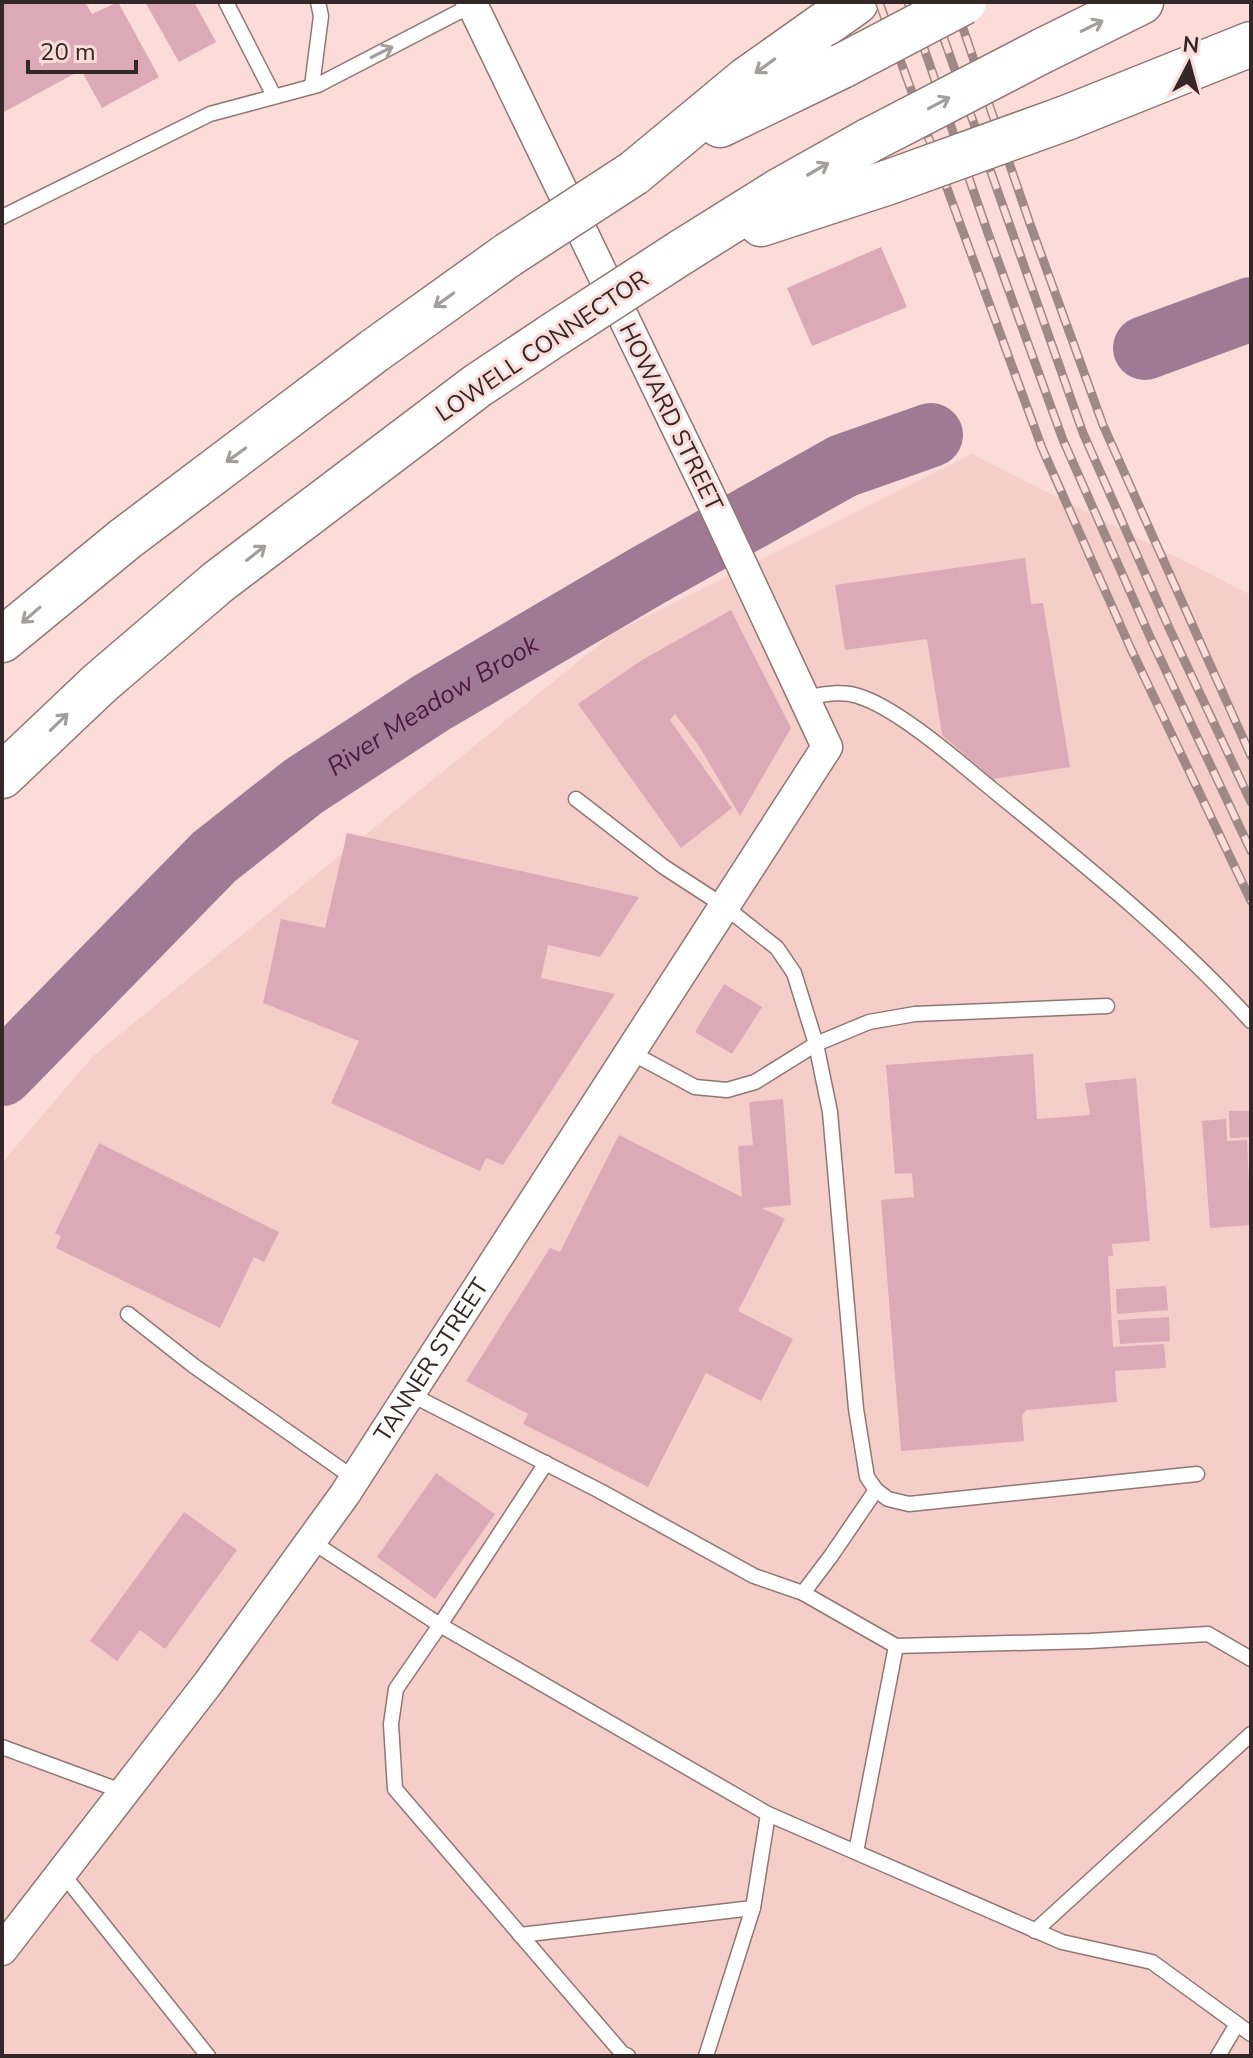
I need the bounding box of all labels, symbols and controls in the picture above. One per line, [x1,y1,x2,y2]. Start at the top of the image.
one-way arrow [1079,18,1103,34]
scale bar [28,24,136,74]
north arrow [1149,24,1229,104]
text: N [1181,29,1201,61]
text: 20 m [40,36,96,68]
one-way arrow [369,44,393,59]
one-way arrow [755,57,777,74]
one-way arrow [927,95,951,111]
one-way arrow [806,161,829,177]
street label: LOWELL CONNECTOR [429,263,655,429]
one-way arrow [434,291,456,308]
street label: HOWARD STREET [611,317,731,517]
one-way arrow [225,447,247,463]
one-way arrow [245,545,266,562]
one-way arrow [22,606,42,624]
water label: River Meadow Brook [320,626,546,784]
one-way arrow [49,713,69,732]
street label: TANNER STREET [367,1272,496,1448]

